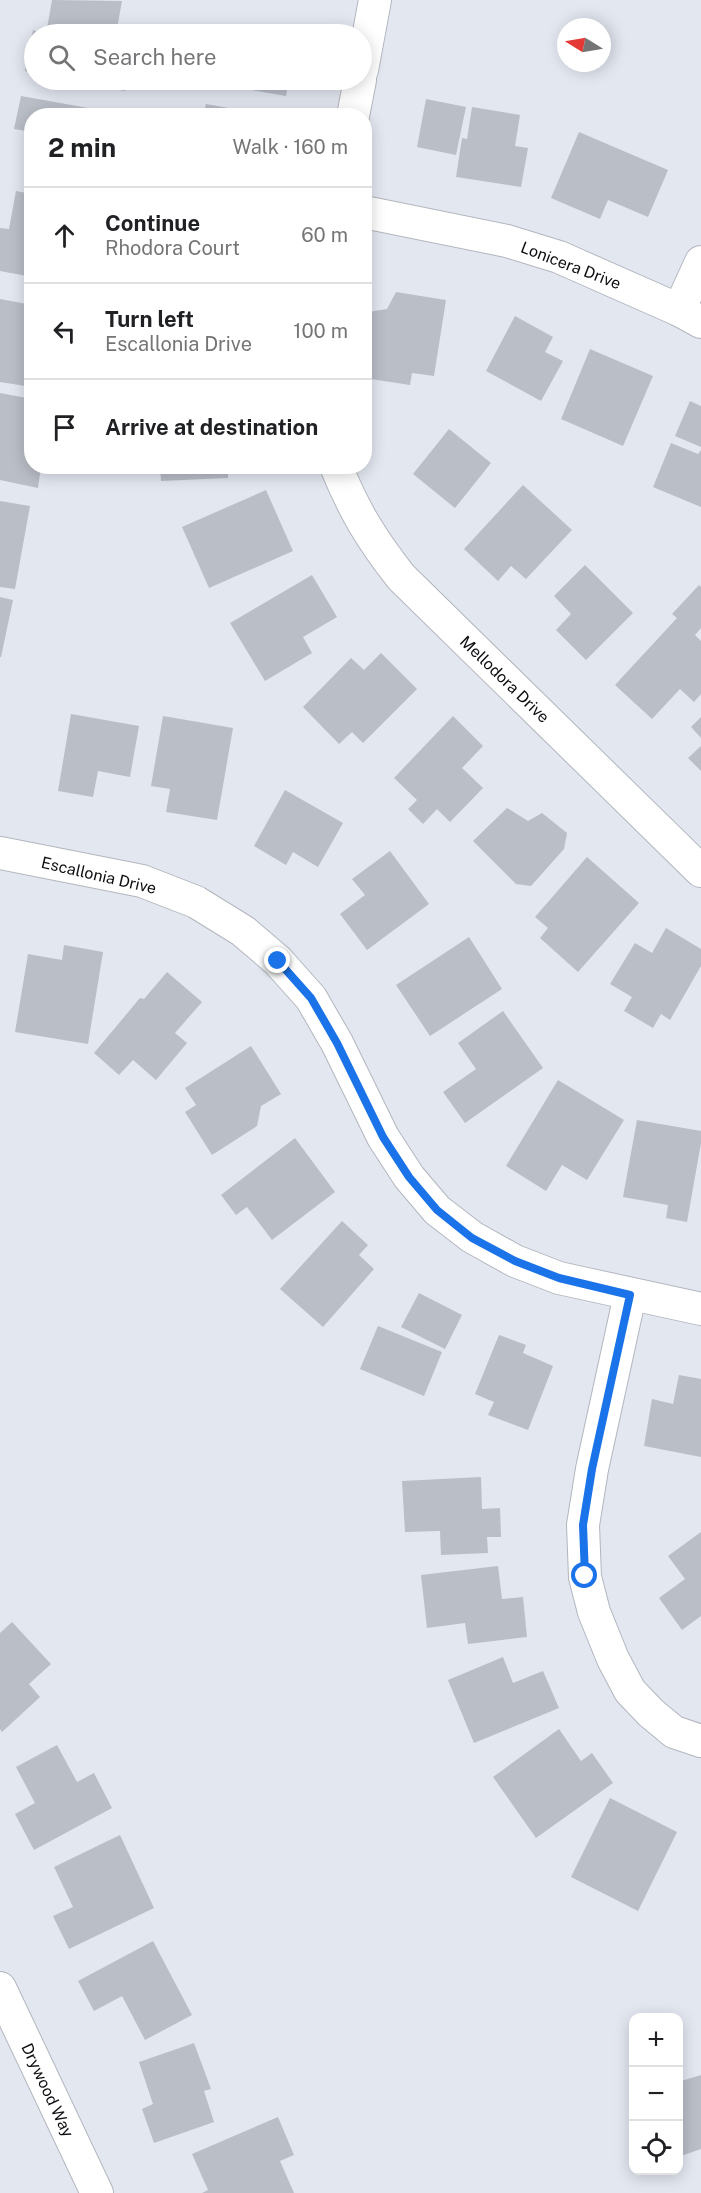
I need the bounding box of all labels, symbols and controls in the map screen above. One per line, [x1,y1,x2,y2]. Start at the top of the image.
north arrow [557,18,611,72]
search box [24,24,372,90]
icon: search [45,41,78,74]
text: Search here [93,44,217,70]
text: 2 min [48,132,116,163]
text: Walk · 160 m [233,135,348,159]
text: Continue [105,210,200,236]
icon: ahead [48,219,81,252]
text: 60 m [301,223,348,247]
text: Rhodora Court [105,236,240,260]
street label: Lonicera Drive [518,238,624,293]
text: Turn left [105,306,194,332]
icon: left [48,315,81,348]
text: 100 m [293,319,348,343]
text: Escallonia Drive [105,332,252,356]
icon: arrive [48,411,81,444]
text: Arrive at destination [105,414,318,440]
street label: Mellodora Drive [456,632,553,727]
street label: Escallonia Drive [39,853,158,898]
route end [264,947,290,973]
route start [571,1562,597,1588]
map controls [629,2013,683,2175]
button: + [629,2013,683,2067]
street label: Drywood Way [17,2040,78,2141]
button: − [629,2067,683,2121]
button: locate [629,2121,683,2175]

